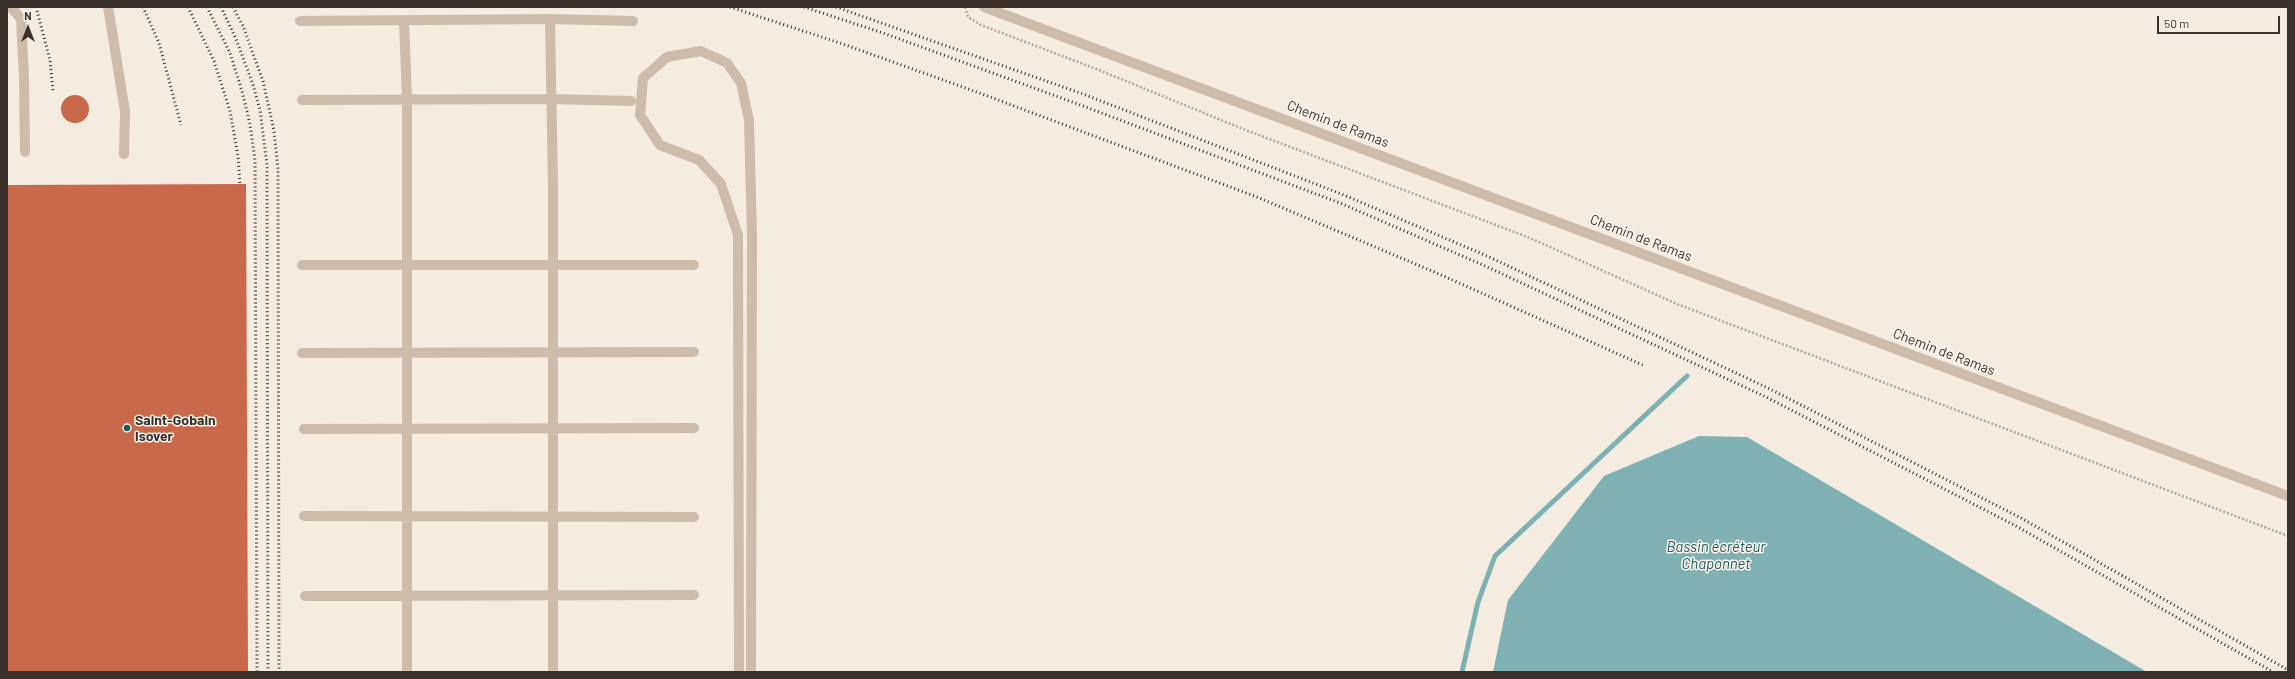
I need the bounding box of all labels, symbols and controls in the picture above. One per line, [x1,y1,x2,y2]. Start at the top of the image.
north arrow [8,8,48,48]
scale bar [2159,8,2282,34]
text: N [24,9,32,22]
text: 50 m [2164,16,2189,30]
street label: Chemin de Ramas [1285,97,1391,151]
street label: Chemin de Ramas [1588,211,1694,265]
street label: Chemin de Ramas [1891,325,1997,379]
place label: Saint-Gobain Isover [135,412,216,444]
marker: Saint-Gobain Isover [122,423,132,433]
water label: Bassin écréteur Chaponnet [1666,538,1766,573]

